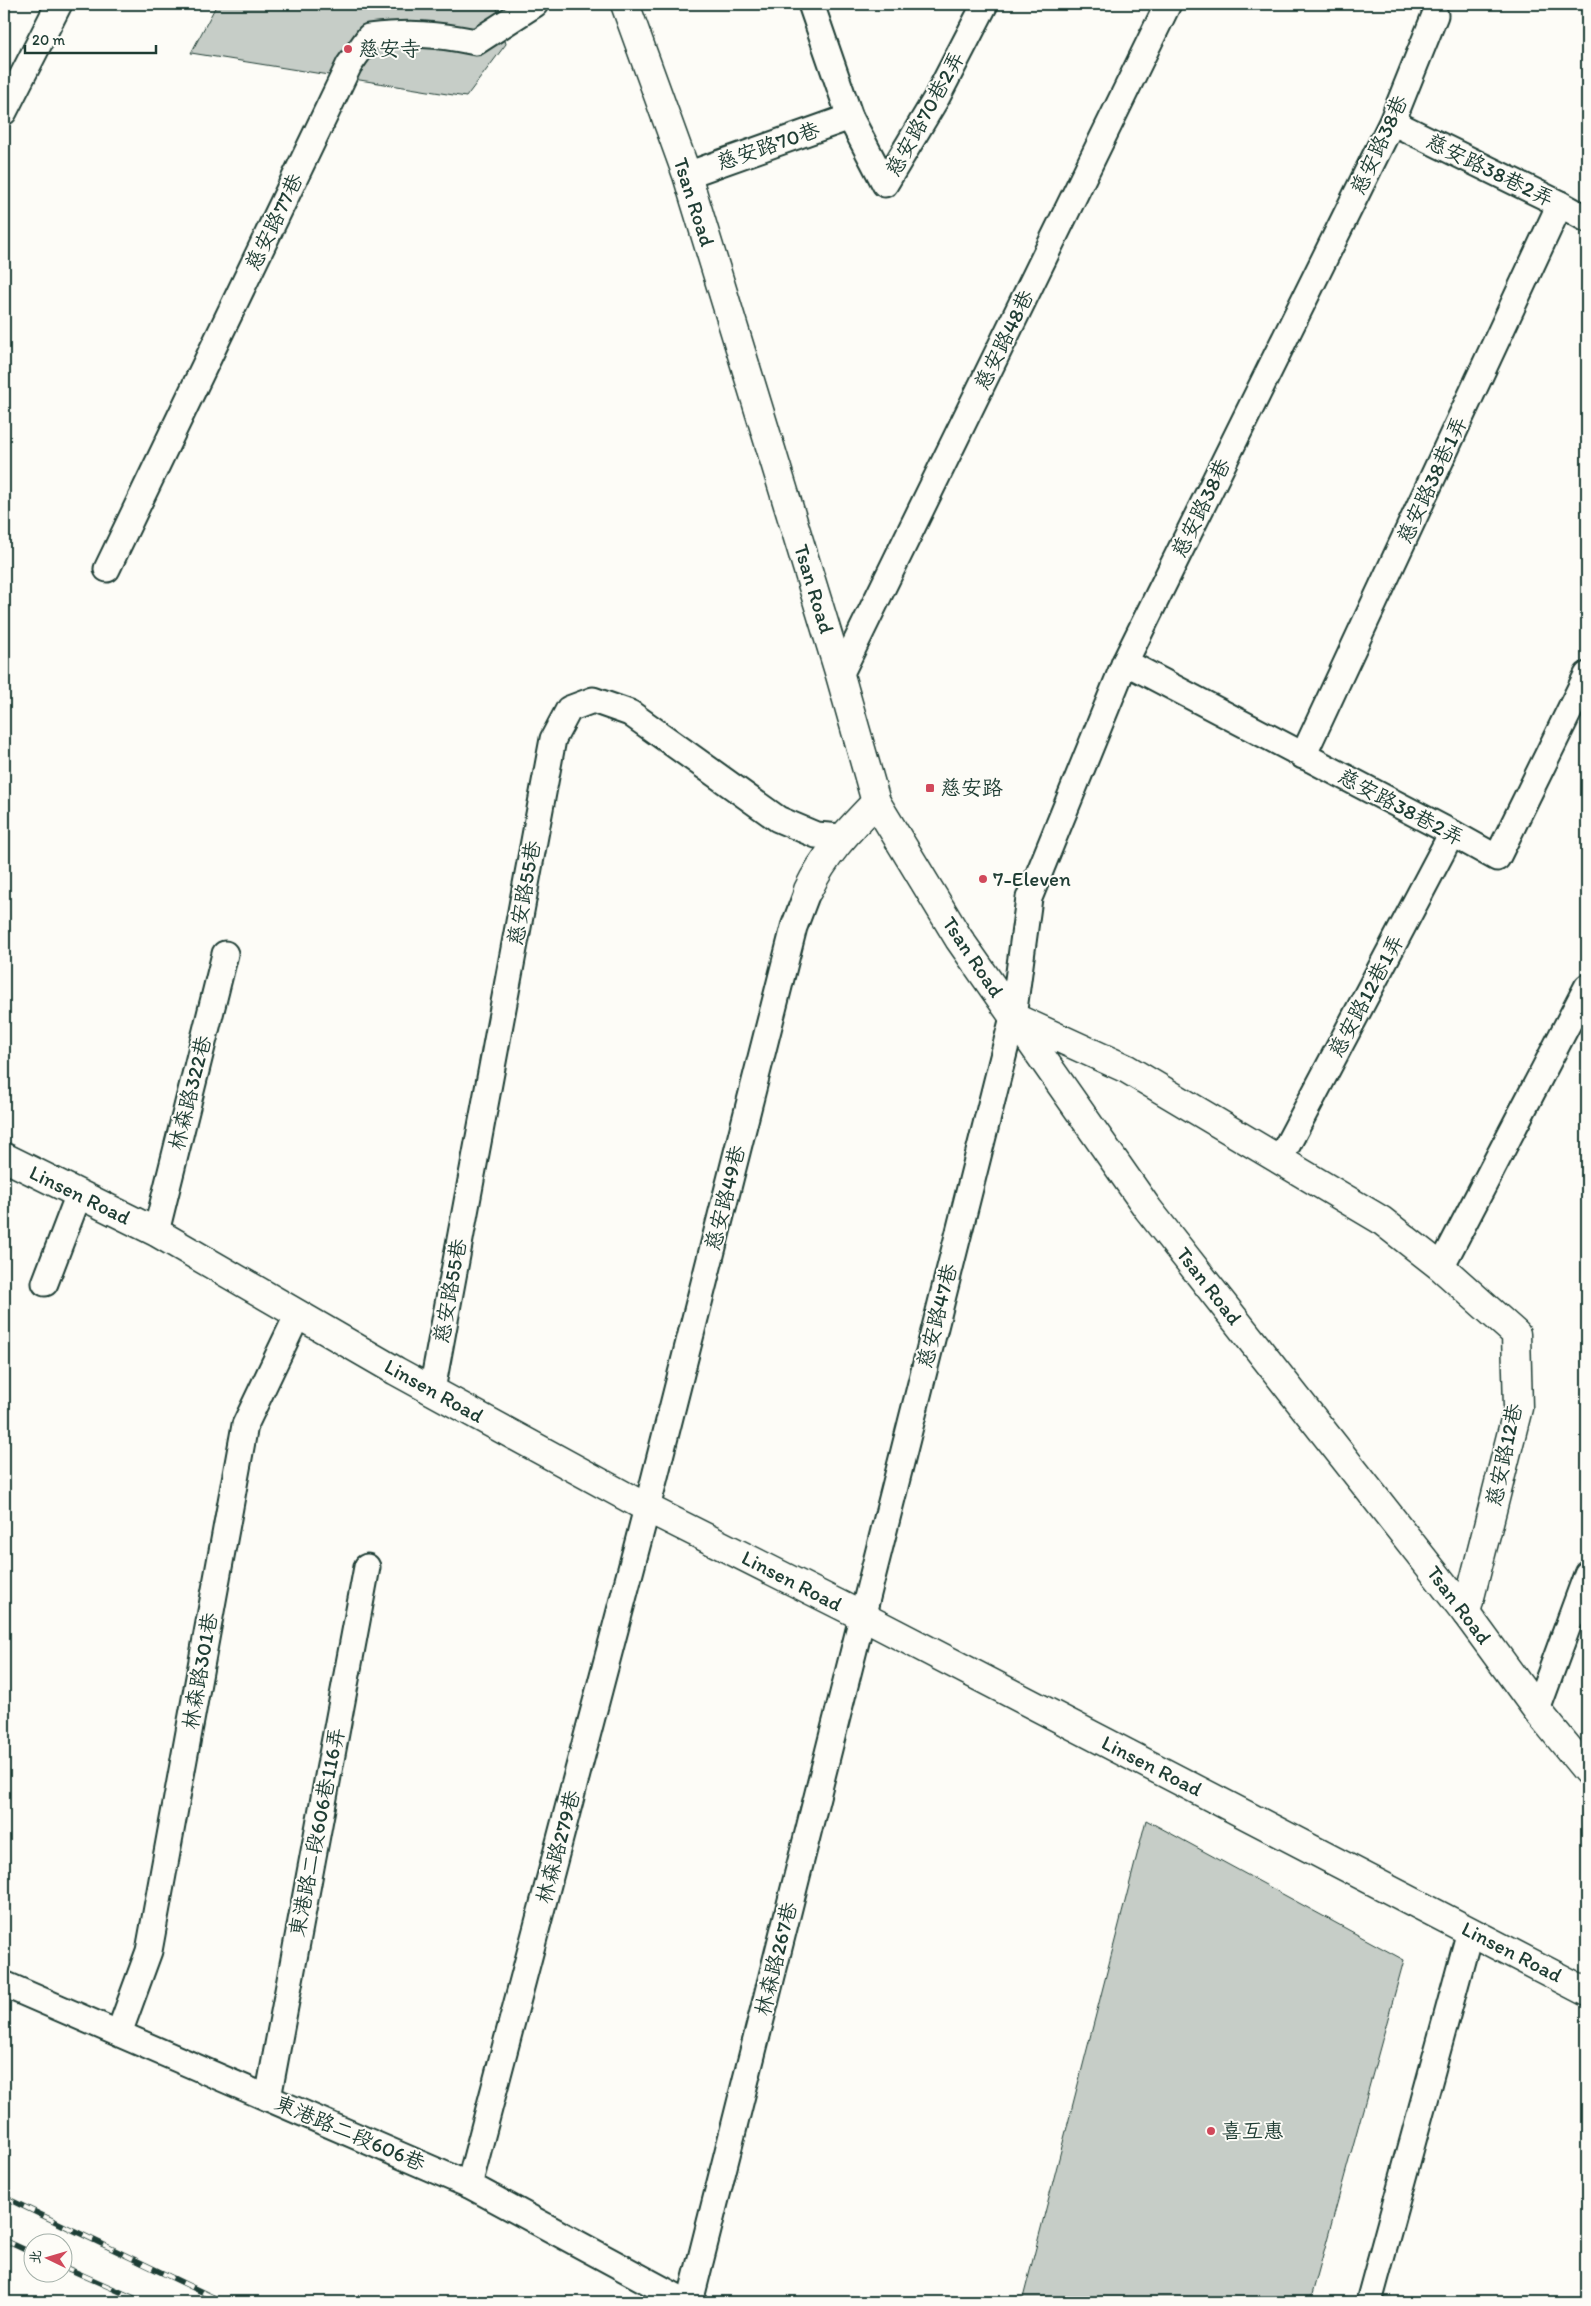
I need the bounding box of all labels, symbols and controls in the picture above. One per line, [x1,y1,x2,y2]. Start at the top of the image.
scale bar [25,22,156,54]
text: 20 m [32,31,66,49]
place label: 慈安寺 [358,36,421,61]
marker: 慈安寺 [342,43,354,55]
street label: 慈安路70巷2弄 [880,47,969,181]
street label: 慈安路38巷 [1345,91,1412,199]
street label: 慈安路70巷 [713,116,823,175]
street label: 慈安路38巷2弄 [1422,128,1558,211]
street label: Tsan Road [668,154,721,250]
street label: 慈安路77巷 [239,169,308,274]
street label: 慈安路48巷 [969,286,1038,394]
street label: 慈安路38巷1弄 [1391,412,1472,547]
street label: 慈安路38巷 [1166,454,1235,561]
street label: Tsan Road [789,541,840,637]
street label: 慈安路38巷2弄 [1334,763,1468,850]
place label: 慈安路 [940,775,1003,800]
marker: 慈安路 [924,782,936,794]
street label: 慈安路55巷 [502,839,545,947]
place label: 7-Eleven [993,866,1071,891]
marker: 7-Eleven [977,873,989,885]
street label: Tsan Road [937,912,1010,1002]
street label: 慈安路12巷1弄 [1323,930,1408,1061]
street label: 林森路322巷 [163,1033,216,1153]
street label: 慈安路49巷 [699,1143,750,1253]
street label: Linsen Road [25,1159,135,1230]
street label: 慈安路55巷 [428,1237,471,1345]
street label: Tsan Road [1171,1242,1248,1330]
street label: 慈安路47巷 [911,1261,962,1371]
street label: Linsen Road [380,1353,489,1428]
street label: 慈安路12巷 [1480,1401,1527,1509]
street label: Linsen Road [738,1545,847,1617]
street label: Tsan Road [1422,1560,1497,1649]
street label: 林森路301巷 [177,1611,222,1731]
street label: 東港路二段606巷116弄 [284,1725,349,1939]
street label: Linsen Road [1098,1730,1207,1802]
street label: 林森路279巷 [530,1787,585,1906]
street label: 林森路267巷 [749,1899,802,2018]
street label: Linsen Road [1458,1916,1567,1988]
street label: 東港路二段606巷 [271,2090,429,2176]
place label: 喜互惠 [1221,2118,1284,2143]
marker: 喜互惠 [1205,2125,1217,2137]
north arrow [22,2234,72,2284]
text: 北 [26,2249,45,2265]

